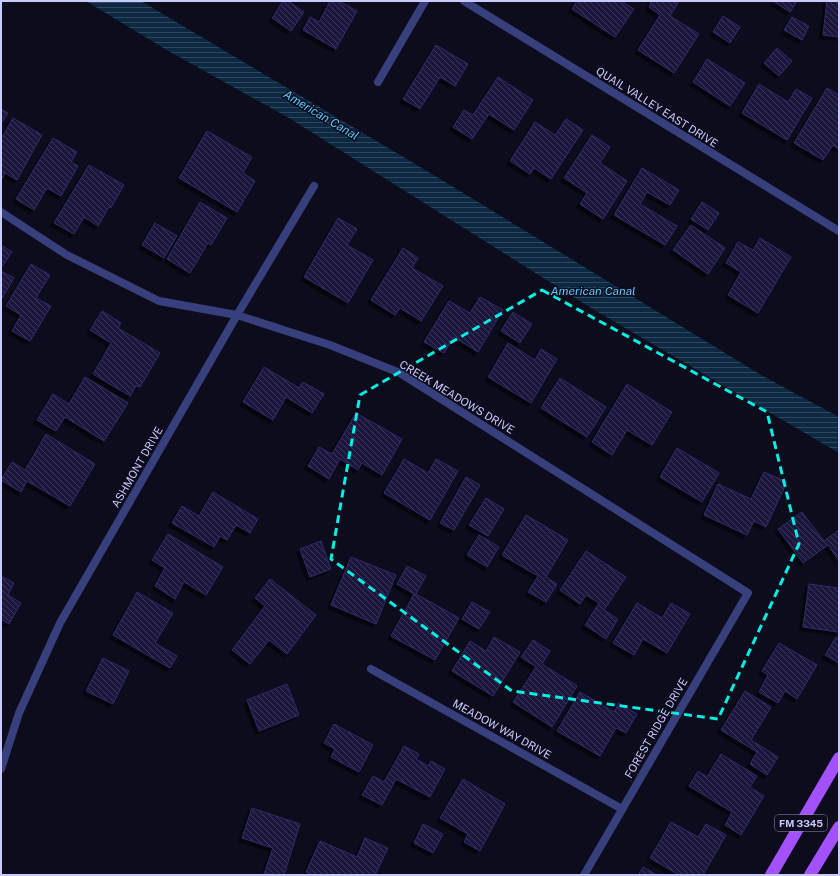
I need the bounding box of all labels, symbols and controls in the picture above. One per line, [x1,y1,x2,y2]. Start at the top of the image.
street label: QUAIL VALLEY EAST DRIVE [594,64,720,150]
water label: American Canal [281,87,361,143]
water label: American Canal [550,284,636,298]
street label: CREEK MEADOWS DRIVE [397,358,517,436]
street label: ASHMONT DRIVE [109,424,165,509]
street label: FOREST RIDGE DRIVE [622,676,690,780]
street label: MEADOW WAY DRIVE [451,697,553,761]
road number: FM 3345 [775,815,827,831]

